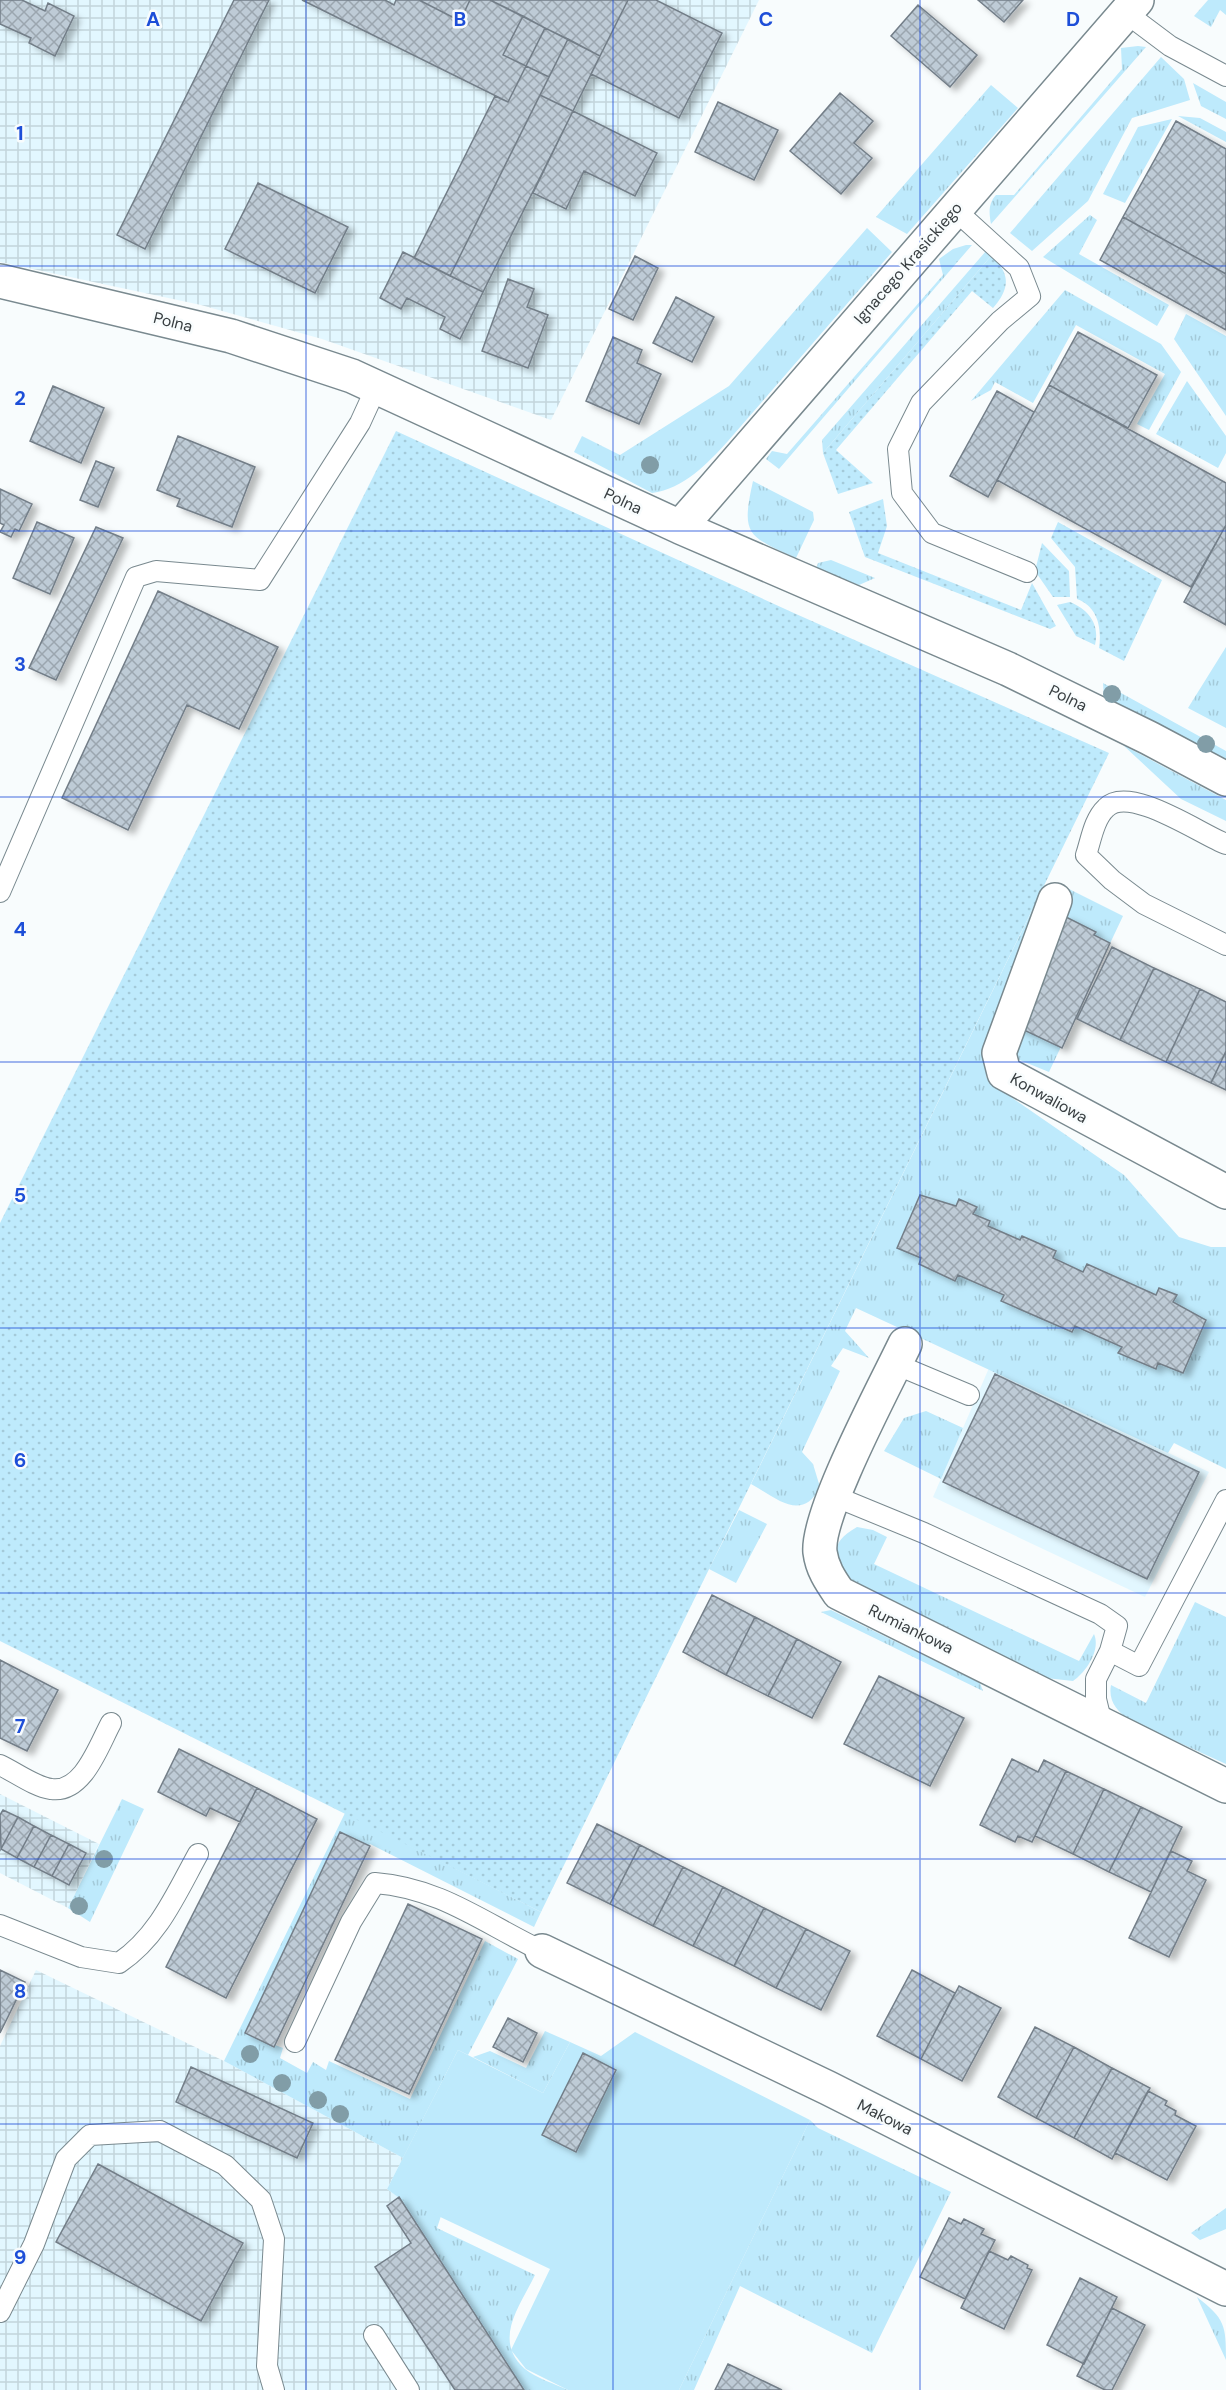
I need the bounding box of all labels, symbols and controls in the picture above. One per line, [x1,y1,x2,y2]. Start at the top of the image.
text: A [146,6,160,32]
text: B [454,6,466,32]
text: C [759,6,773,32]
text: D [1066,6,1080,32]
text: 1 [16,120,24,146]
street label: Ignacego Krasickiego [849,198,967,328]
street label: Polna [151,307,195,337]
text: 2 [14,385,26,411]
street label: Polna [601,483,645,519]
text: 3 [14,651,26,677]
street label: Polna [1046,680,1090,716]
text: 4 [14,916,27,942]
street label: Konwaliowa [1007,1068,1091,1128]
text: 5 [14,1182,26,1208]
text: 6 [14,1447,26,1473]
street label: Rumiankowa [865,1599,957,1659]
text: 7 [15,1713,26,1739]
text: 8 [14,1978,26,2004]
street label: Makowa [854,2094,916,2140]
text: 9 [14,2244,26,2270]

